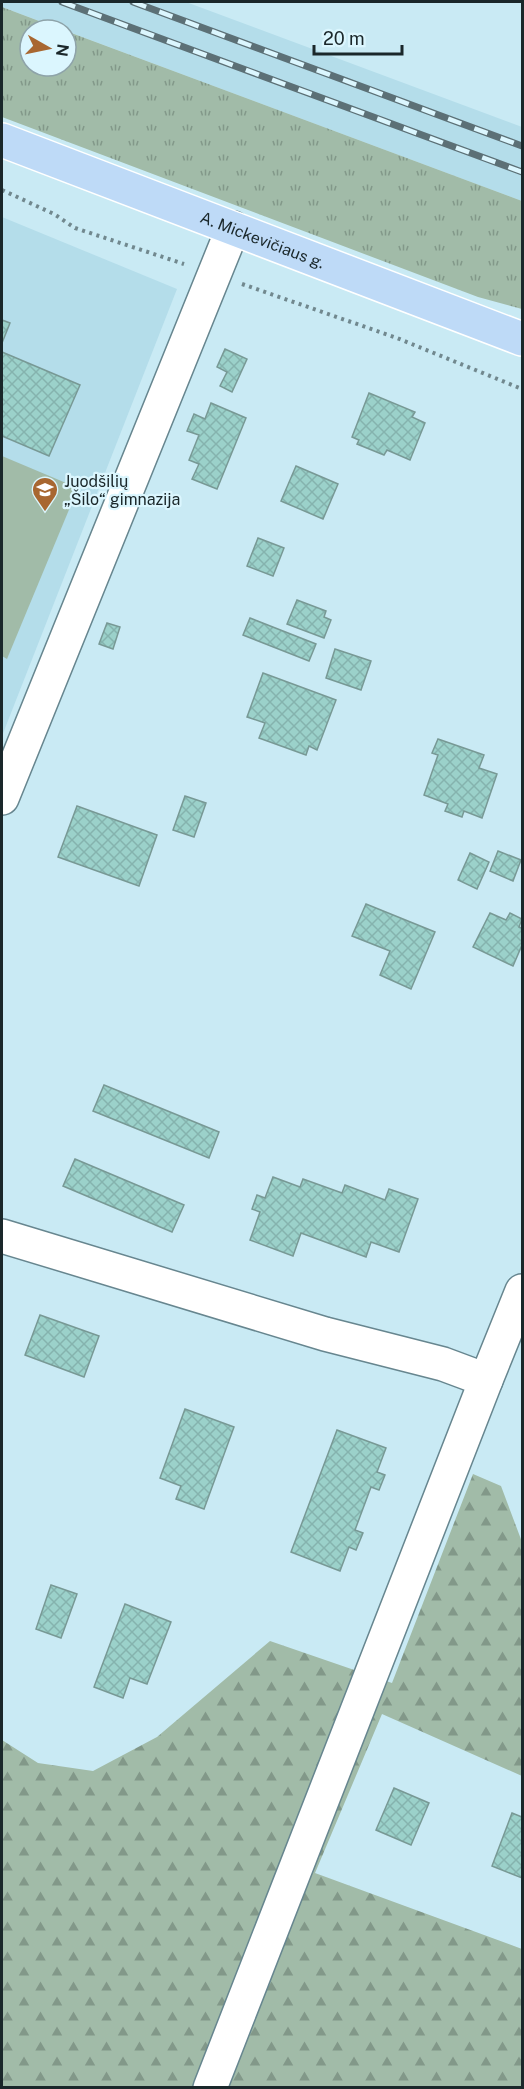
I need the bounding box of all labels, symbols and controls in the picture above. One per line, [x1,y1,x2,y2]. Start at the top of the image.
north arrow [18,18,78,78]
scale bar [314,18,402,56]
text: 20 m [323,28,365,49]
text: N [52,43,73,58]
street label: A. Mickevičiaus g. [198,208,327,273]
place label: Juodšilių „Šilo“ gimnazija [64,472,180,509]
school or university icon: Juodšilių „Šilo“ gimnazija [30,475,60,513]

